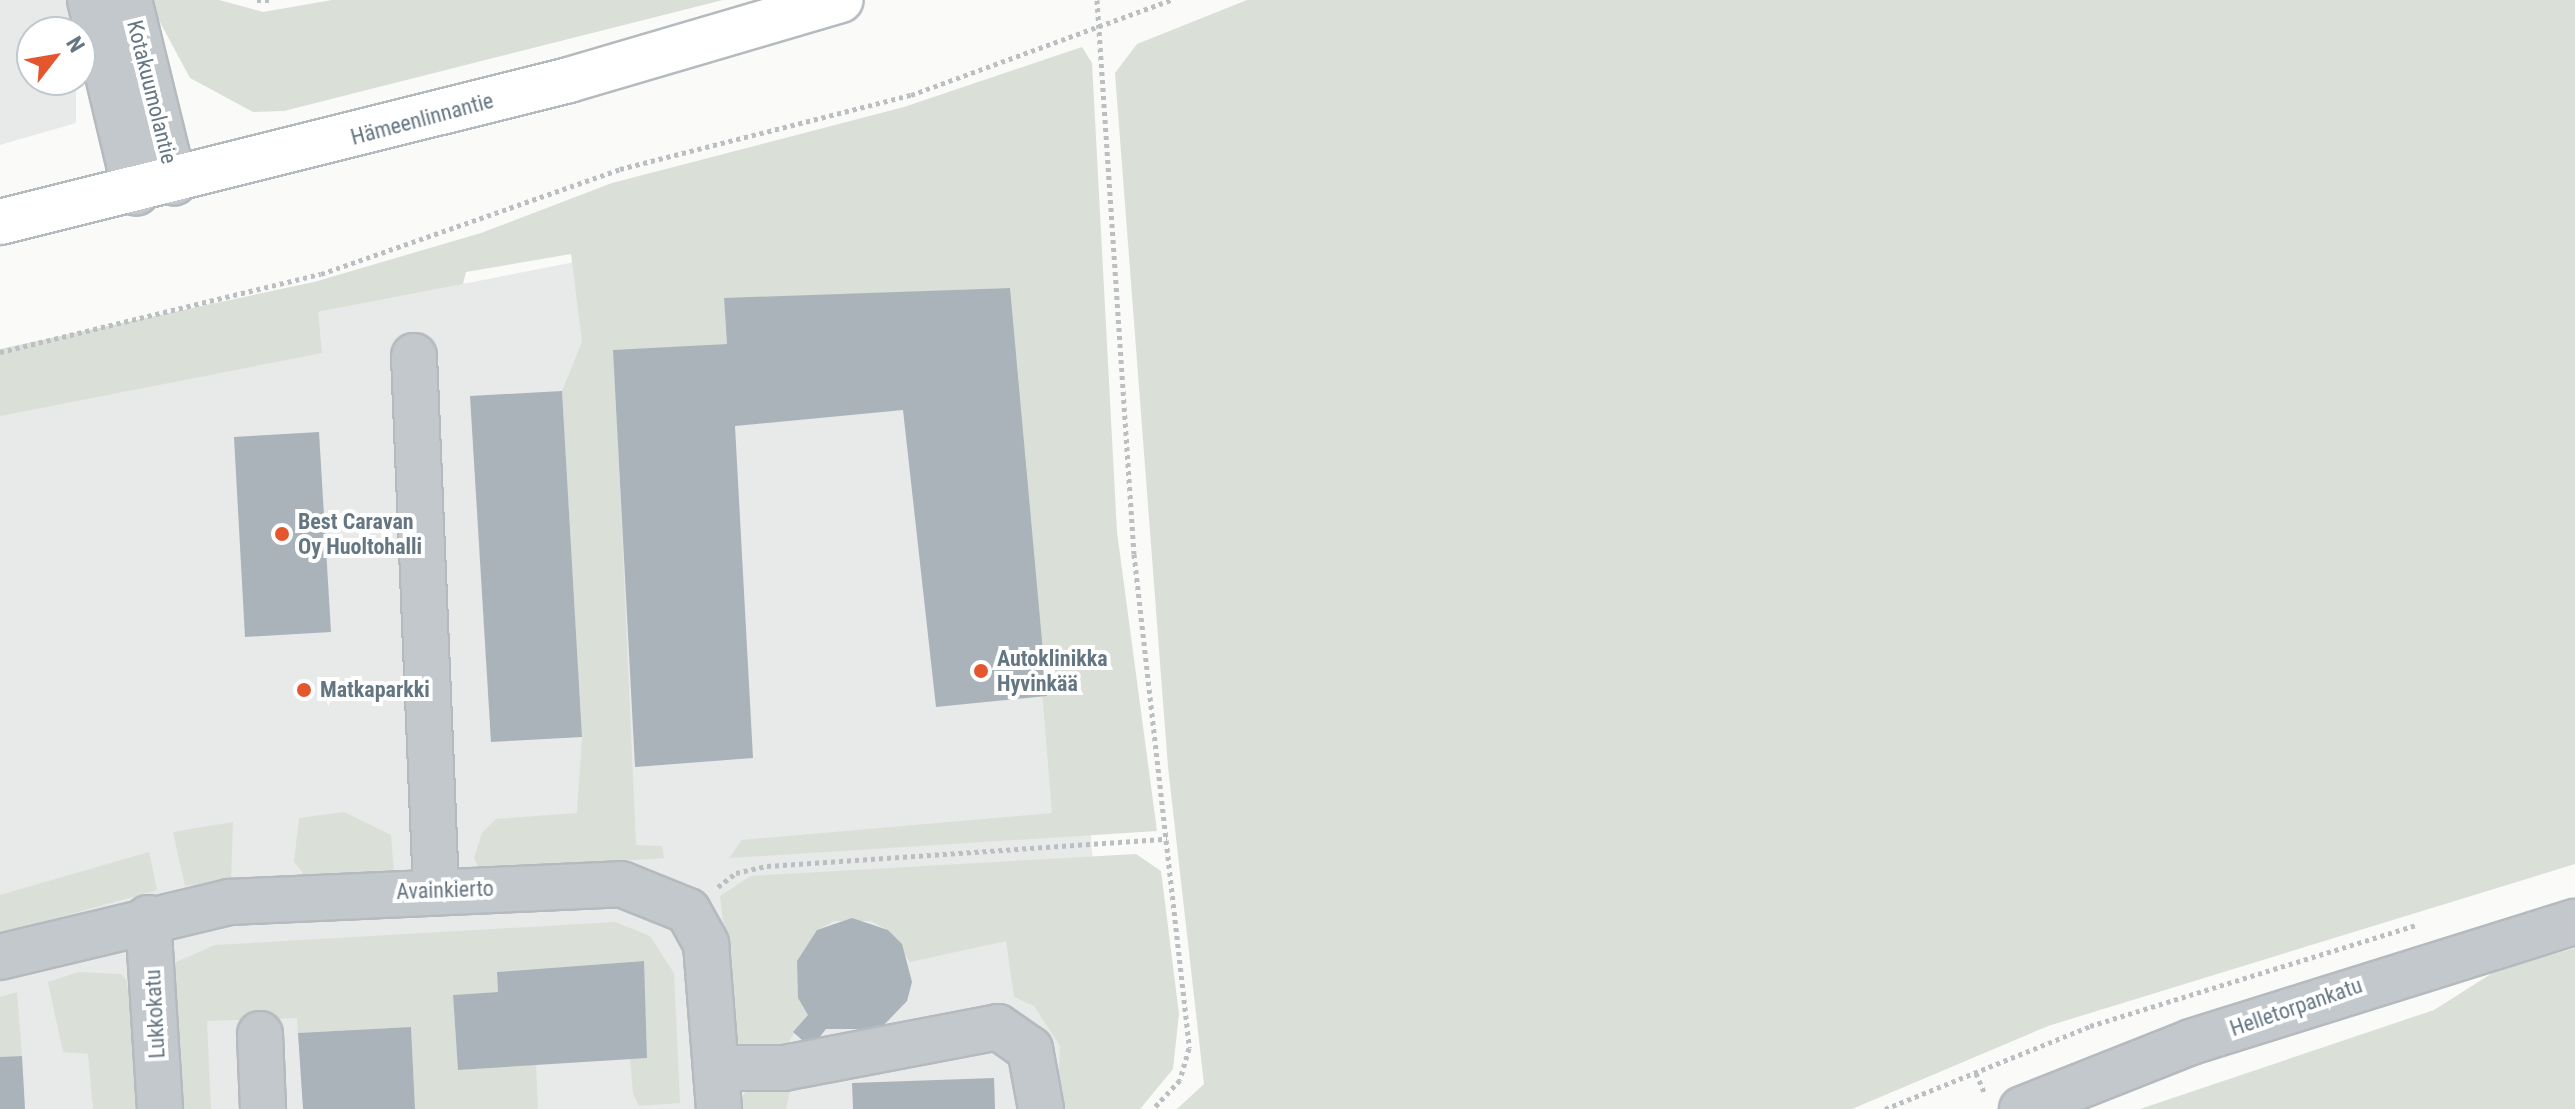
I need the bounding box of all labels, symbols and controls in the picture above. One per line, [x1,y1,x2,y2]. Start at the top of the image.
north arrow [16,16,96,96]
street label: Kotakuumolantie [121,18,183,166]
text: N [61,32,89,57]
street label: Hämeenlinnantie [348,87,496,151]
place label: Best Caravan Oy Huoltohalli [298,508,422,560]
marker: Best Caravan Oy Huoltohalli [273,525,291,543]
place label: Autoklinikka Hyvinkää [997,645,1108,696]
marker: Autoklinikka Hyvinkää [972,662,990,680]
place label: Matkaparkki [320,677,430,703]
marker: Matkaparkki [295,681,313,699]
street label: Avainkierto [396,875,494,905]
street label: Lukkokatu [139,969,171,1059]
street label: Helletorpankatu [2226,972,2366,1042]

